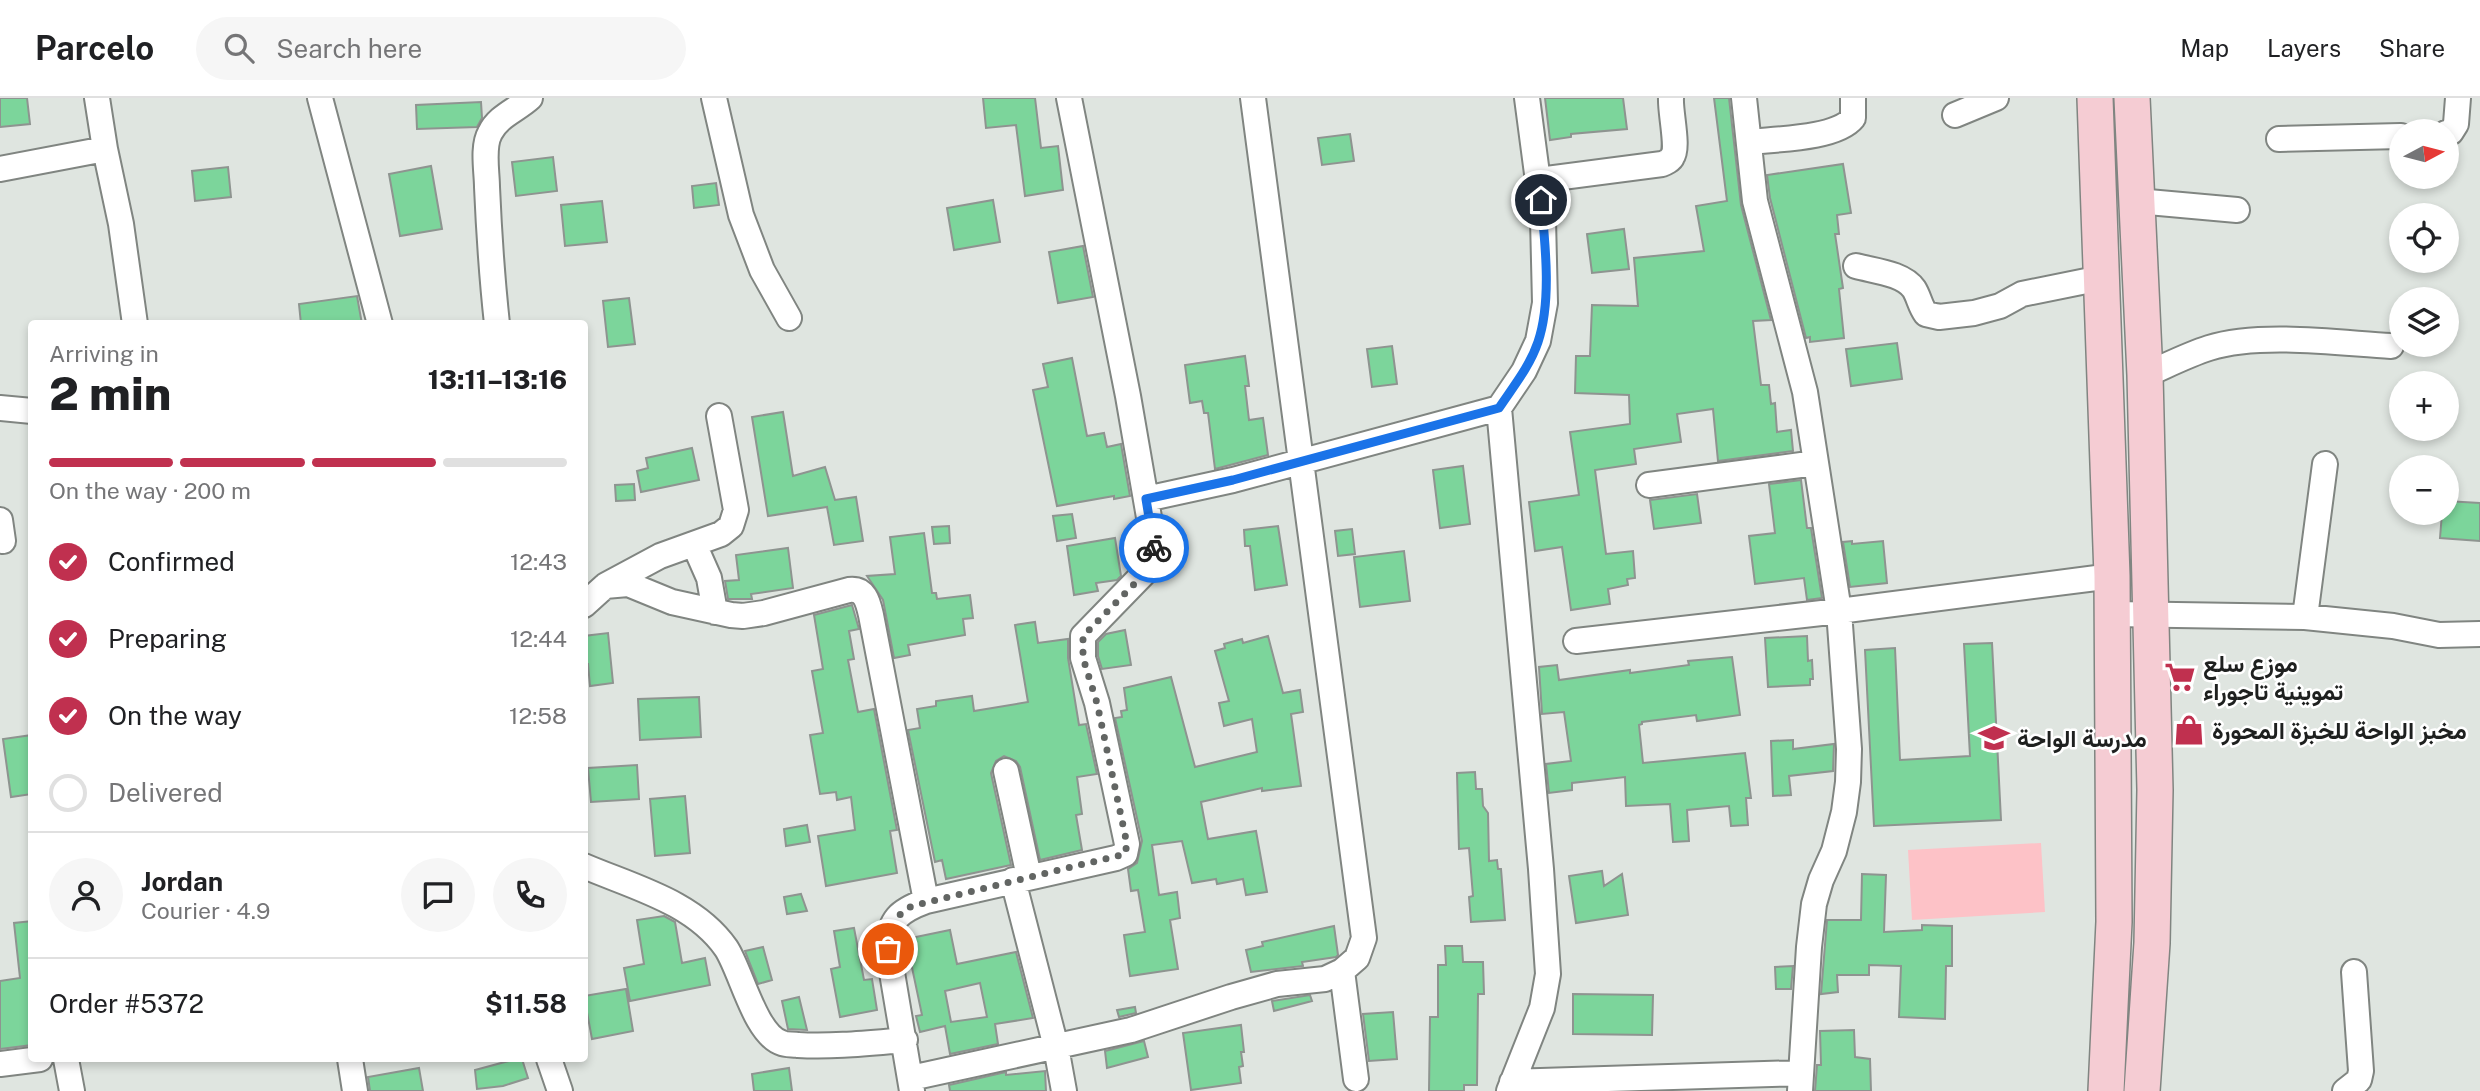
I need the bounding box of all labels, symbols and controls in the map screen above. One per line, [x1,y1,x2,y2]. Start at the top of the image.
search box [196,17,686,80]
text: Parcelo [35,29,154,67]
icon: search [220,29,258,67]
text: Search here [276,33,422,64]
text: Map [2180,34,2229,62]
text: Layers [2267,34,2341,62]
text: Share [2379,34,2445,62]
north arrow [2389,119,2459,189]
map controls [2389,119,2459,525]
pin [1511,170,1571,230]
icon: home [1522,181,1560,219]
button: locate [2389,203,2459,273]
button: layers [2389,287,2459,357]
text: Arriving in [49,340,159,367]
text: 13:11–13:16 [428,364,567,395]
text: 2 min [49,366,171,420]
button: + [2389,371,2459,441]
button: − [2389,455,2459,525]
text: On the way · 200 m [49,477,251,504]
courier [1119,513,1189,583]
icon: bike [1135,529,1173,567]
icon: check [49,543,87,581]
text: Confirmed [108,546,235,577]
text: 12:43 [510,548,567,575]
icon: check [49,620,87,658]
text: Preparing [108,623,227,654]
text: 12:44 [510,625,567,652]
place label: موزع سلع تموينية تاجوراء [2203,649,2343,707]
supermarket icon: موزع سلع تموينية تاجوراء [2163,660,2197,694]
icon: check [49,697,87,735]
text: On the way [108,700,242,731]
text: 12:58 [509,702,567,729]
shop icon: مخبز الواحة للخبزة المحورة [2172,713,2206,747]
place label: مخبز الواحة للخبزة المحورة [2212,716,2467,746]
school or university icon: مدرسة الواحة [1977,721,2011,755]
place label: مدرسة الواحة [2017,724,2147,754]
text: Delivered [108,777,223,808]
button: person [49,858,123,932]
button: chat [401,858,475,932]
button: phone [493,858,567,932]
text: Jordan [141,866,223,897]
text: Courier · 4.9 [141,897,270,924]
pin [858,919,918,979]
icon: bag [869,930,907,968]
text: Order #5372 [49,988,204,1019]
text: $11.58 [485,988,567,1019]

